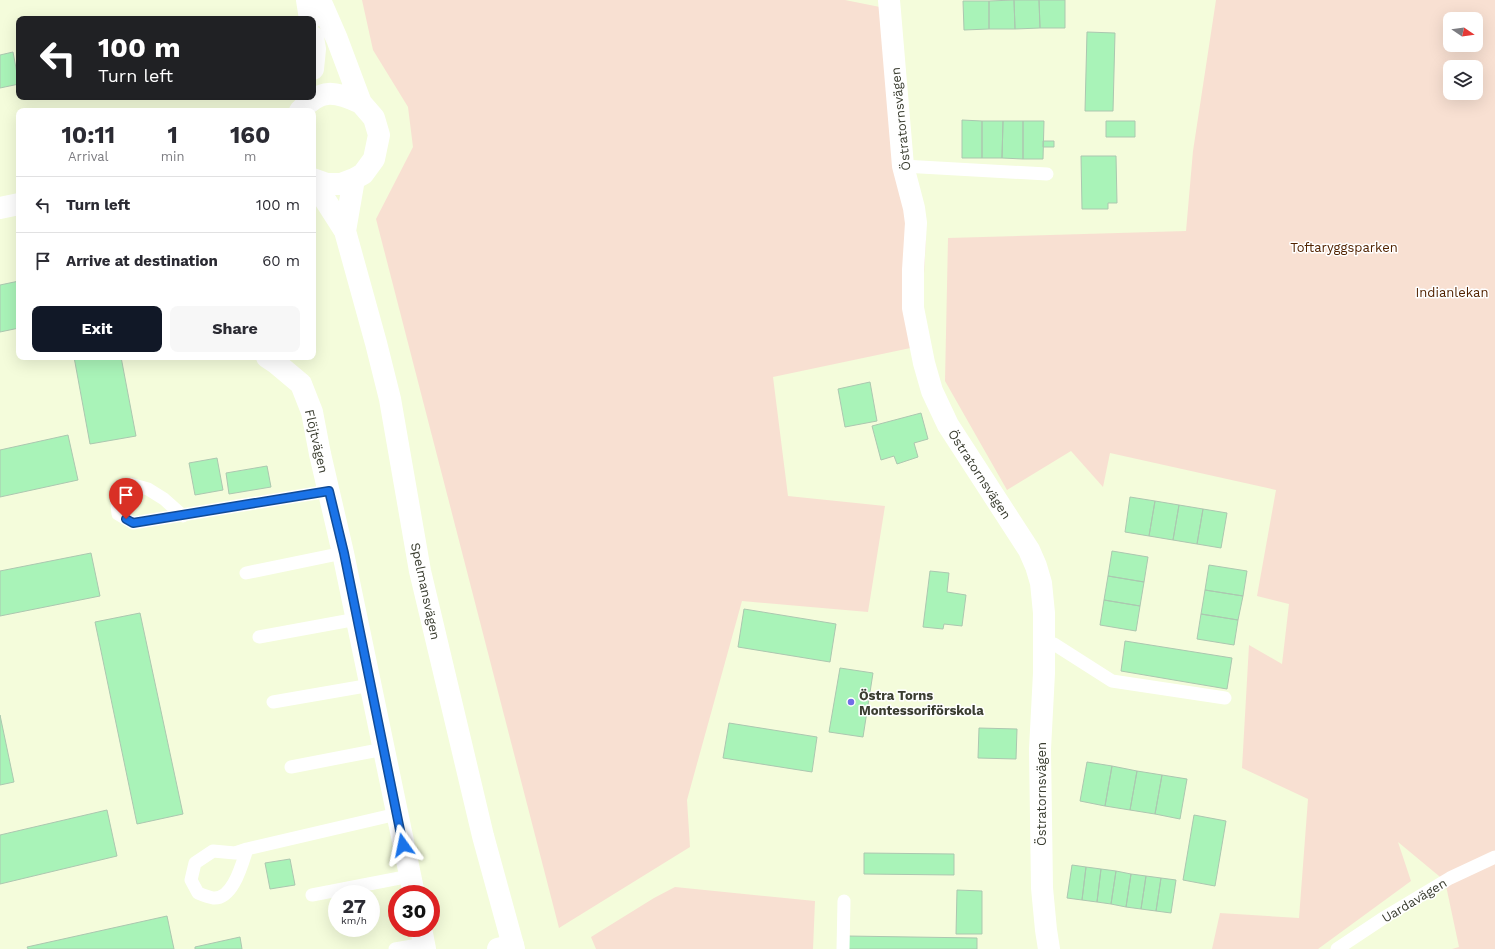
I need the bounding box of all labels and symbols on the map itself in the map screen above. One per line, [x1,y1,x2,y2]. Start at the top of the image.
north arrow [1443,12,1483,52]
street label: Östratornsvägen [888,66,913,171]
park label: Toftaryggsparken [1290,240,1398,255]
park label: Indianlekan [1416,285,1488,300]
street label: Flöjtvägen [302,408,331,474]
street label: Östratornsvägen [945,427,1014,522]
pin [109,478,143,519]
street label: Spelmansvägen [408,541,443,641]
place label: Östra Torns Montessoriförskola [859,688,984,718]
marker: Östra Torns Montessoriförskola [846,697,856,707]
street label: Östratornsvägen [1034,742,1049,846]
position arrow [382,824,424,866]
street label: Uardavägen [1379,875,1449,926]
speed limit sign: 30 [388,885,440,937]

